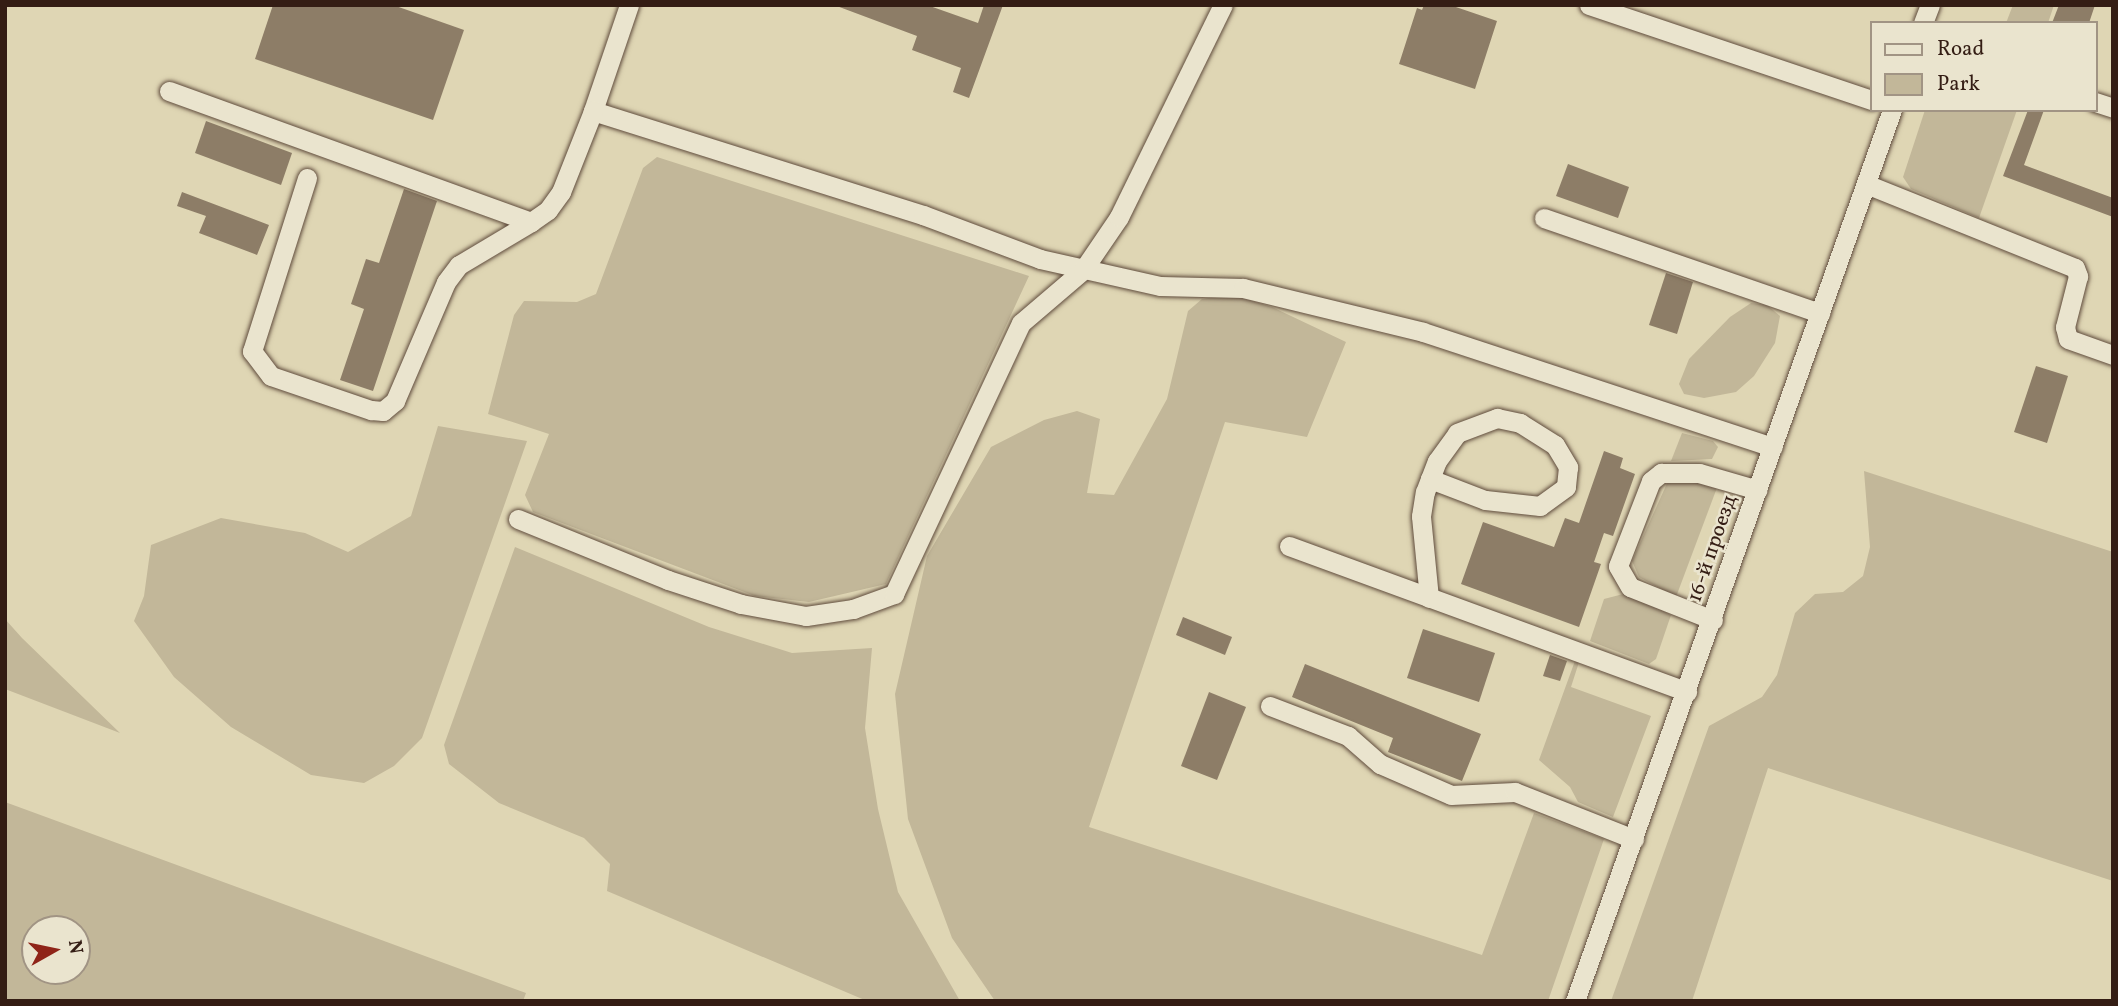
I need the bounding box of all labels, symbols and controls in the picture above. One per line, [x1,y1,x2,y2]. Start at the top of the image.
legend [1870,21,2097,112]
text: Road [1937,35,1984,64]
text: Park [1937,70,1980,99]
street label: 16-й проезд [1683,492,1743,606]
north arrow [21,915,91,985]
text: N [61,938,89,956]

